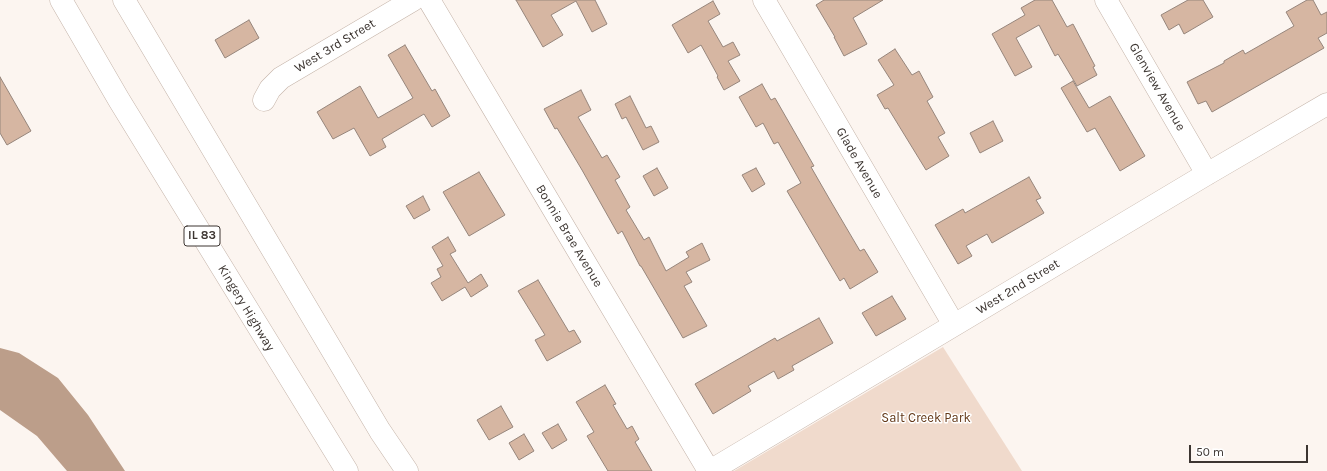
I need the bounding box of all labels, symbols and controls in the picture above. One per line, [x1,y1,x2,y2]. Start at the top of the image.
street label: West 3rd Street [292,16,378,76]
street label: Glenview Avenue [1126,40,1188,134]
street label: Glade Avenue [832,125,886,201]
street label: Bonnie Brae Avenue [532,182,606,290]
road number: IL 83 [184,226,220,246]
street label: West 2nd Street [973,256,1063,318]
street label: Kingery Highway [214,262,278,354]
park label: Salt Creek Park [881,410,971,426]
scale bar [1191,437,1310,463]
text: 50 m [1196,445,1224,459]

